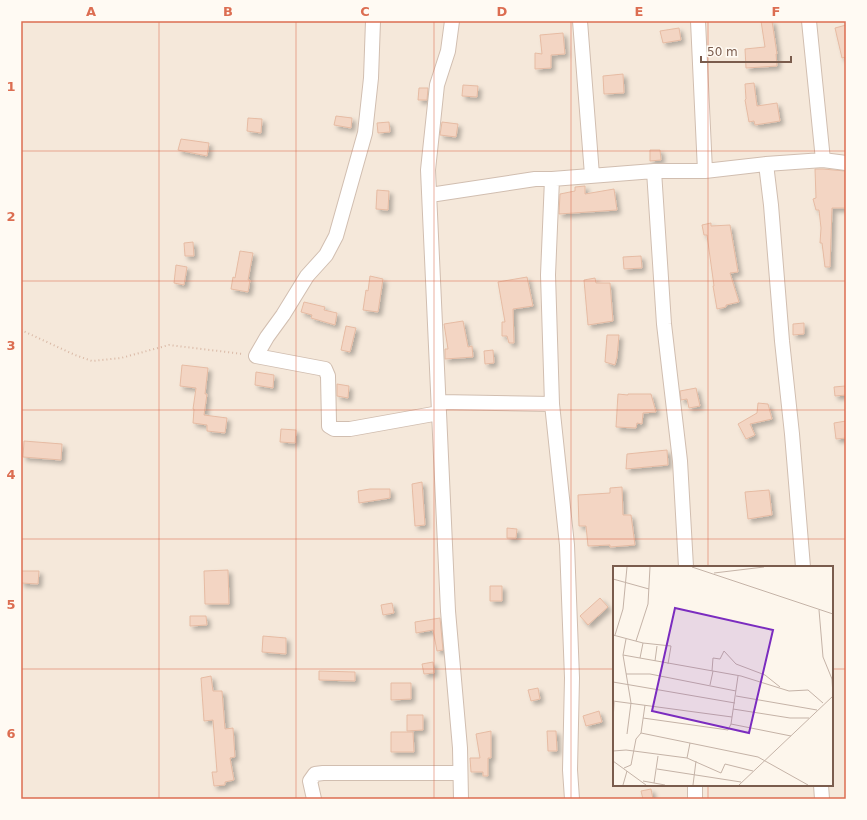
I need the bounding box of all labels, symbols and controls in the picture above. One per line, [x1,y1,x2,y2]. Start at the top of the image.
text: A [86,4,96,19]
text: B [223,4,233,19]
text: C [360,4,370,19]
text: D [497,4,508,19]
text: E [635,4,643,19]
text: F [772,4,780,19]
scale bar [701,38,791,64]
text: 50 m [707,45,738,59]
text: 1 [6,79,16,94]
text: 2 [6,209,16,224]
text: 3 [6,338,16,353]
text: 4 [6,467,16,482]
inset map [613,566,833,786]
text: 5 [6,597,16,612]
text: 6 [6,726,16,741]

